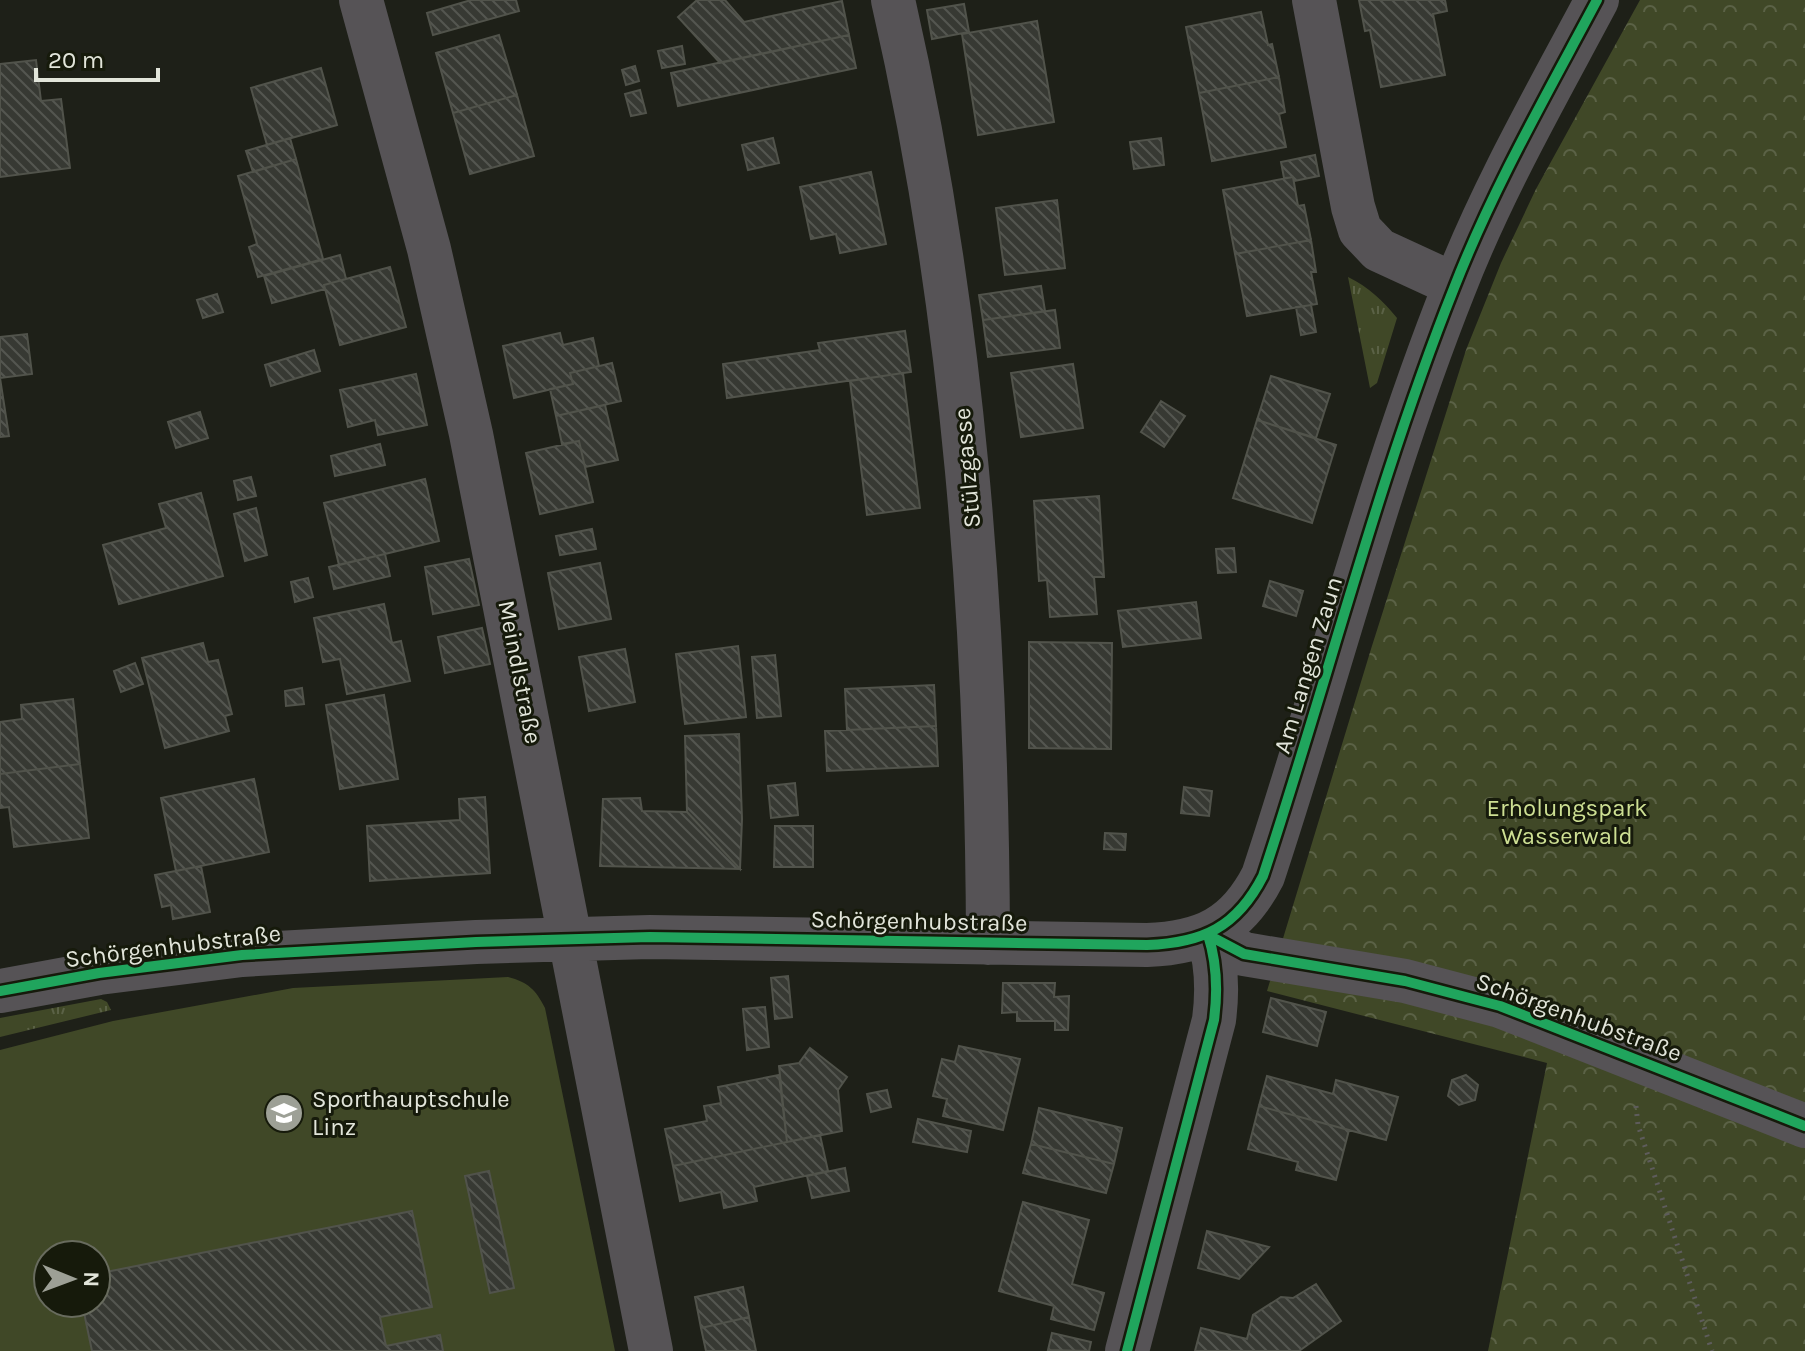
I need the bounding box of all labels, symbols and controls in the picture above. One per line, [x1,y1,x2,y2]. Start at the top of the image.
scale bar [36,32,158,82]
text: 20 m [48,46,104,74]
street label: Stülzgasse [948,407,986,529]
street label: Am Langen Zaun [1268,573,1348,757]
street label: Meindlstraße [492,598,548,746]
park label: Erholungspark Wasserwald [1486,794,1648,850]
street label: Schörgenhubstraße [810,905,1028,937]
street label: Schörgenhubstraße [64,919,282,973]
street label: Schörgenhubstraße [1472,967,1686,1067]
place label: Sporthauptschule Linz [312,1085,510,1141]
school or university icon: Sporthauptschule Linz [263,1092,305,1134]
north arrow [32,1239,112,1319]
text: N [78,1271,104,1287]

